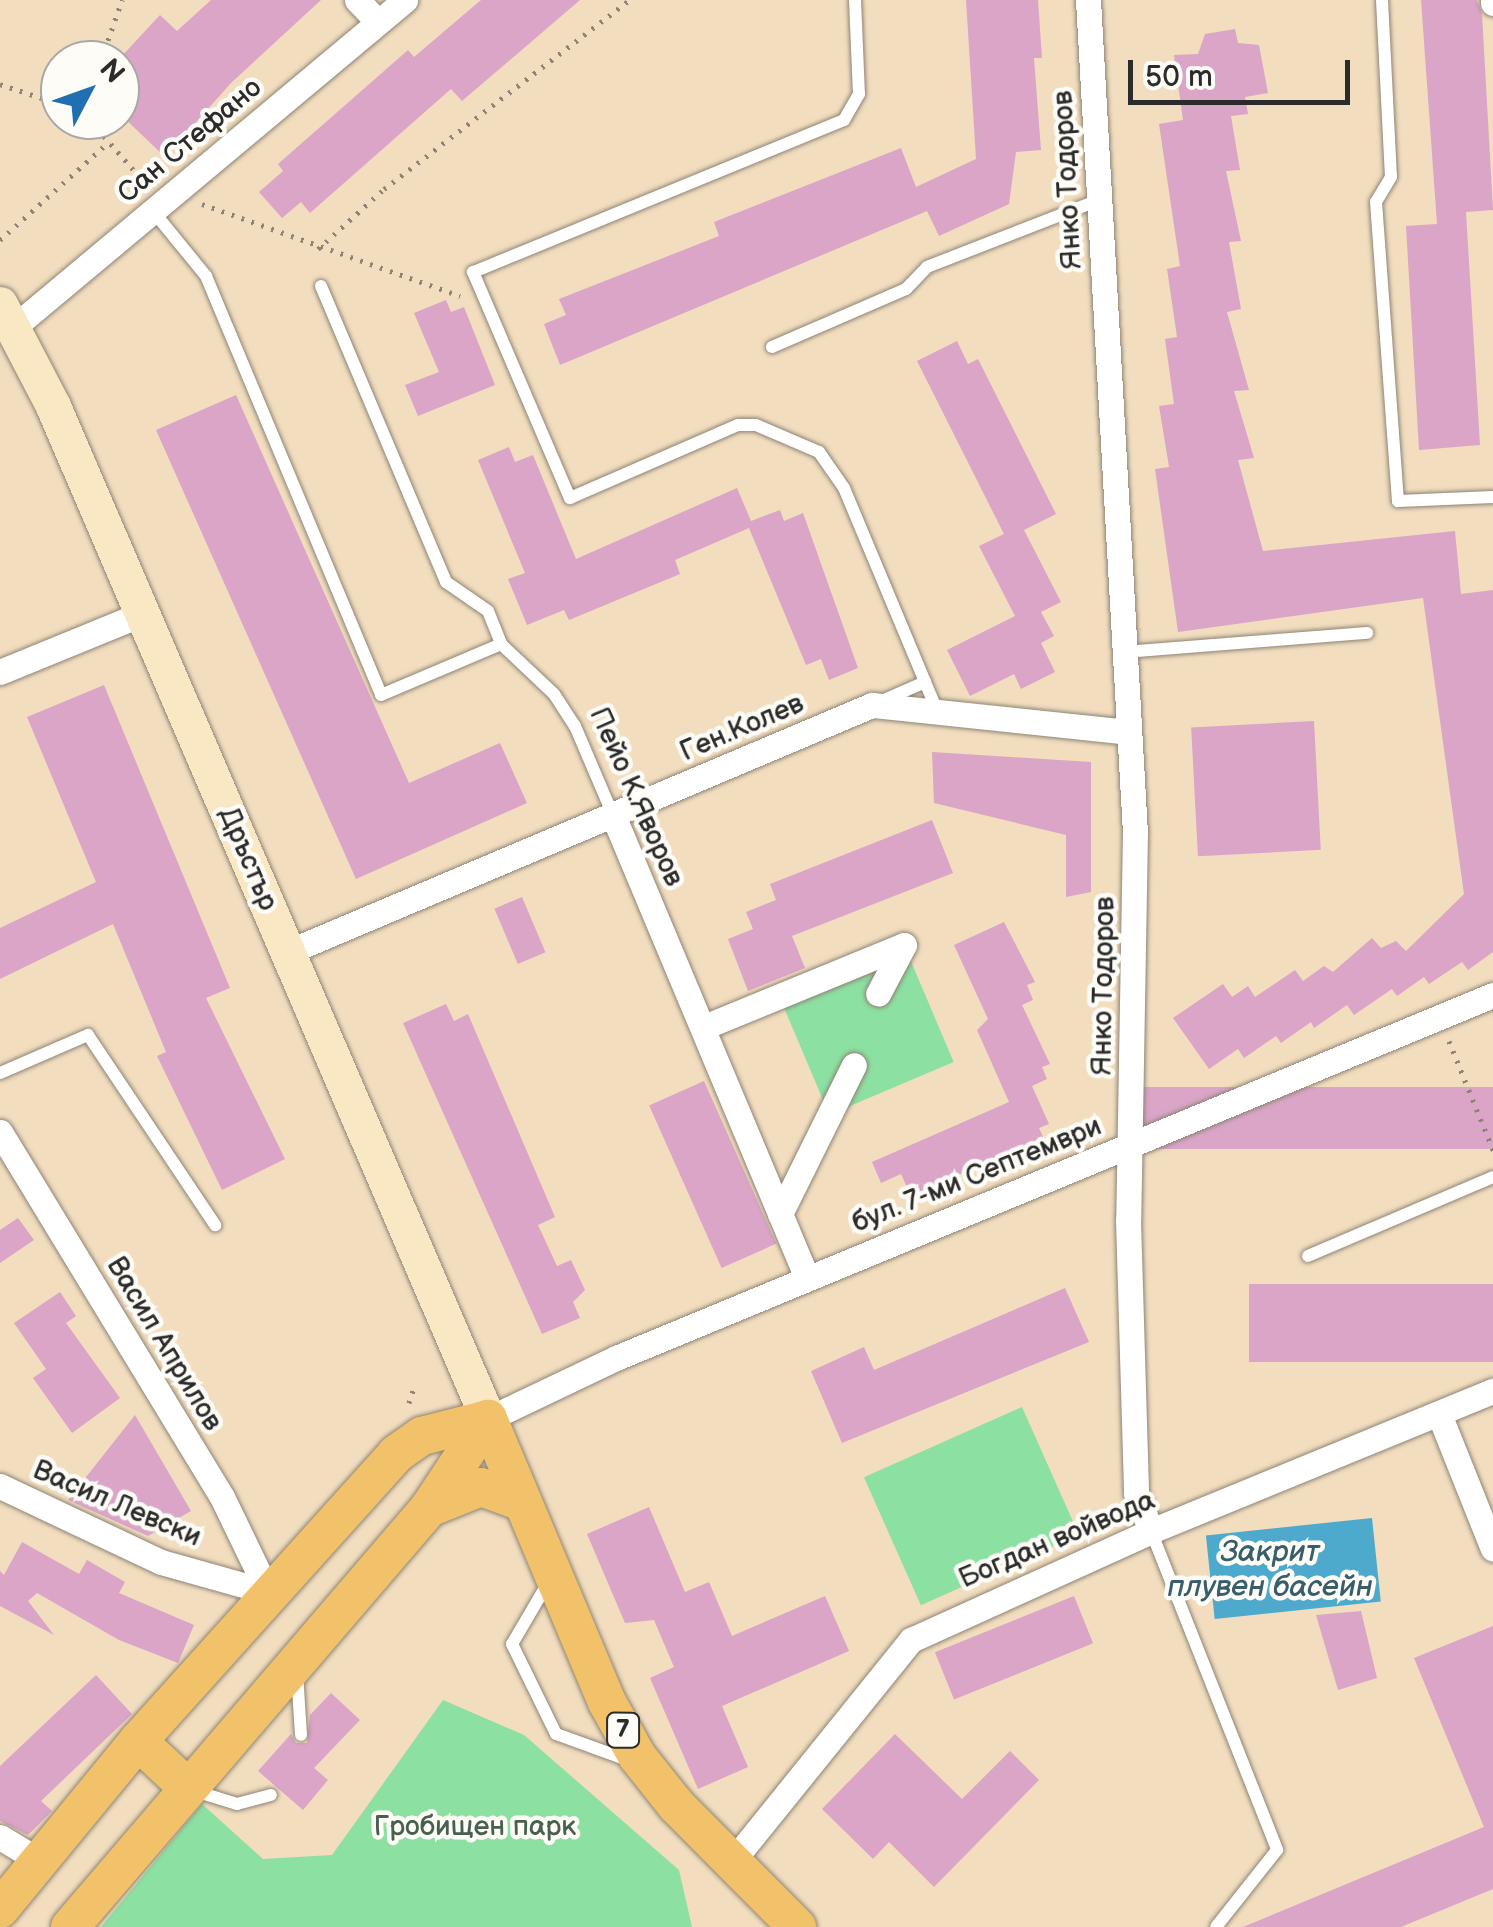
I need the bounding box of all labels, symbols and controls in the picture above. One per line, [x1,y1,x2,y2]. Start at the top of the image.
north arrow [40,40,140,140]
scale bar [1133,40,1356,102]
text: N [92,53,131,90]
text: 50 m [1145,59,1213,95]
street label: Сан Стефано [111,71,269,211]
street label: Янко Тодоров [1047,90,1089,270]
street label: Ген.Колев [675,687,809,769]
street label: Пейо К.Яворов [582,702,690,892]
street label: Дръстър [211,802,285,916]
street label: Янко Тодоров [1086,896,1122,1076]
street label: бул. 7-ми Септември [847,1109,1107,1241]
street label: Васил Априлов [99,1251,229,1437]
street label: Васил Левски [28,1453,206,1555]
street label: Богдан войвода [954,1484,1160,1596]
water label: Закрит плувен басейн [1167,1534,1373,1604]
road number: 7 [606,1710,640,1750]
park label: Гробищен парк [374,1810,576,1844]

